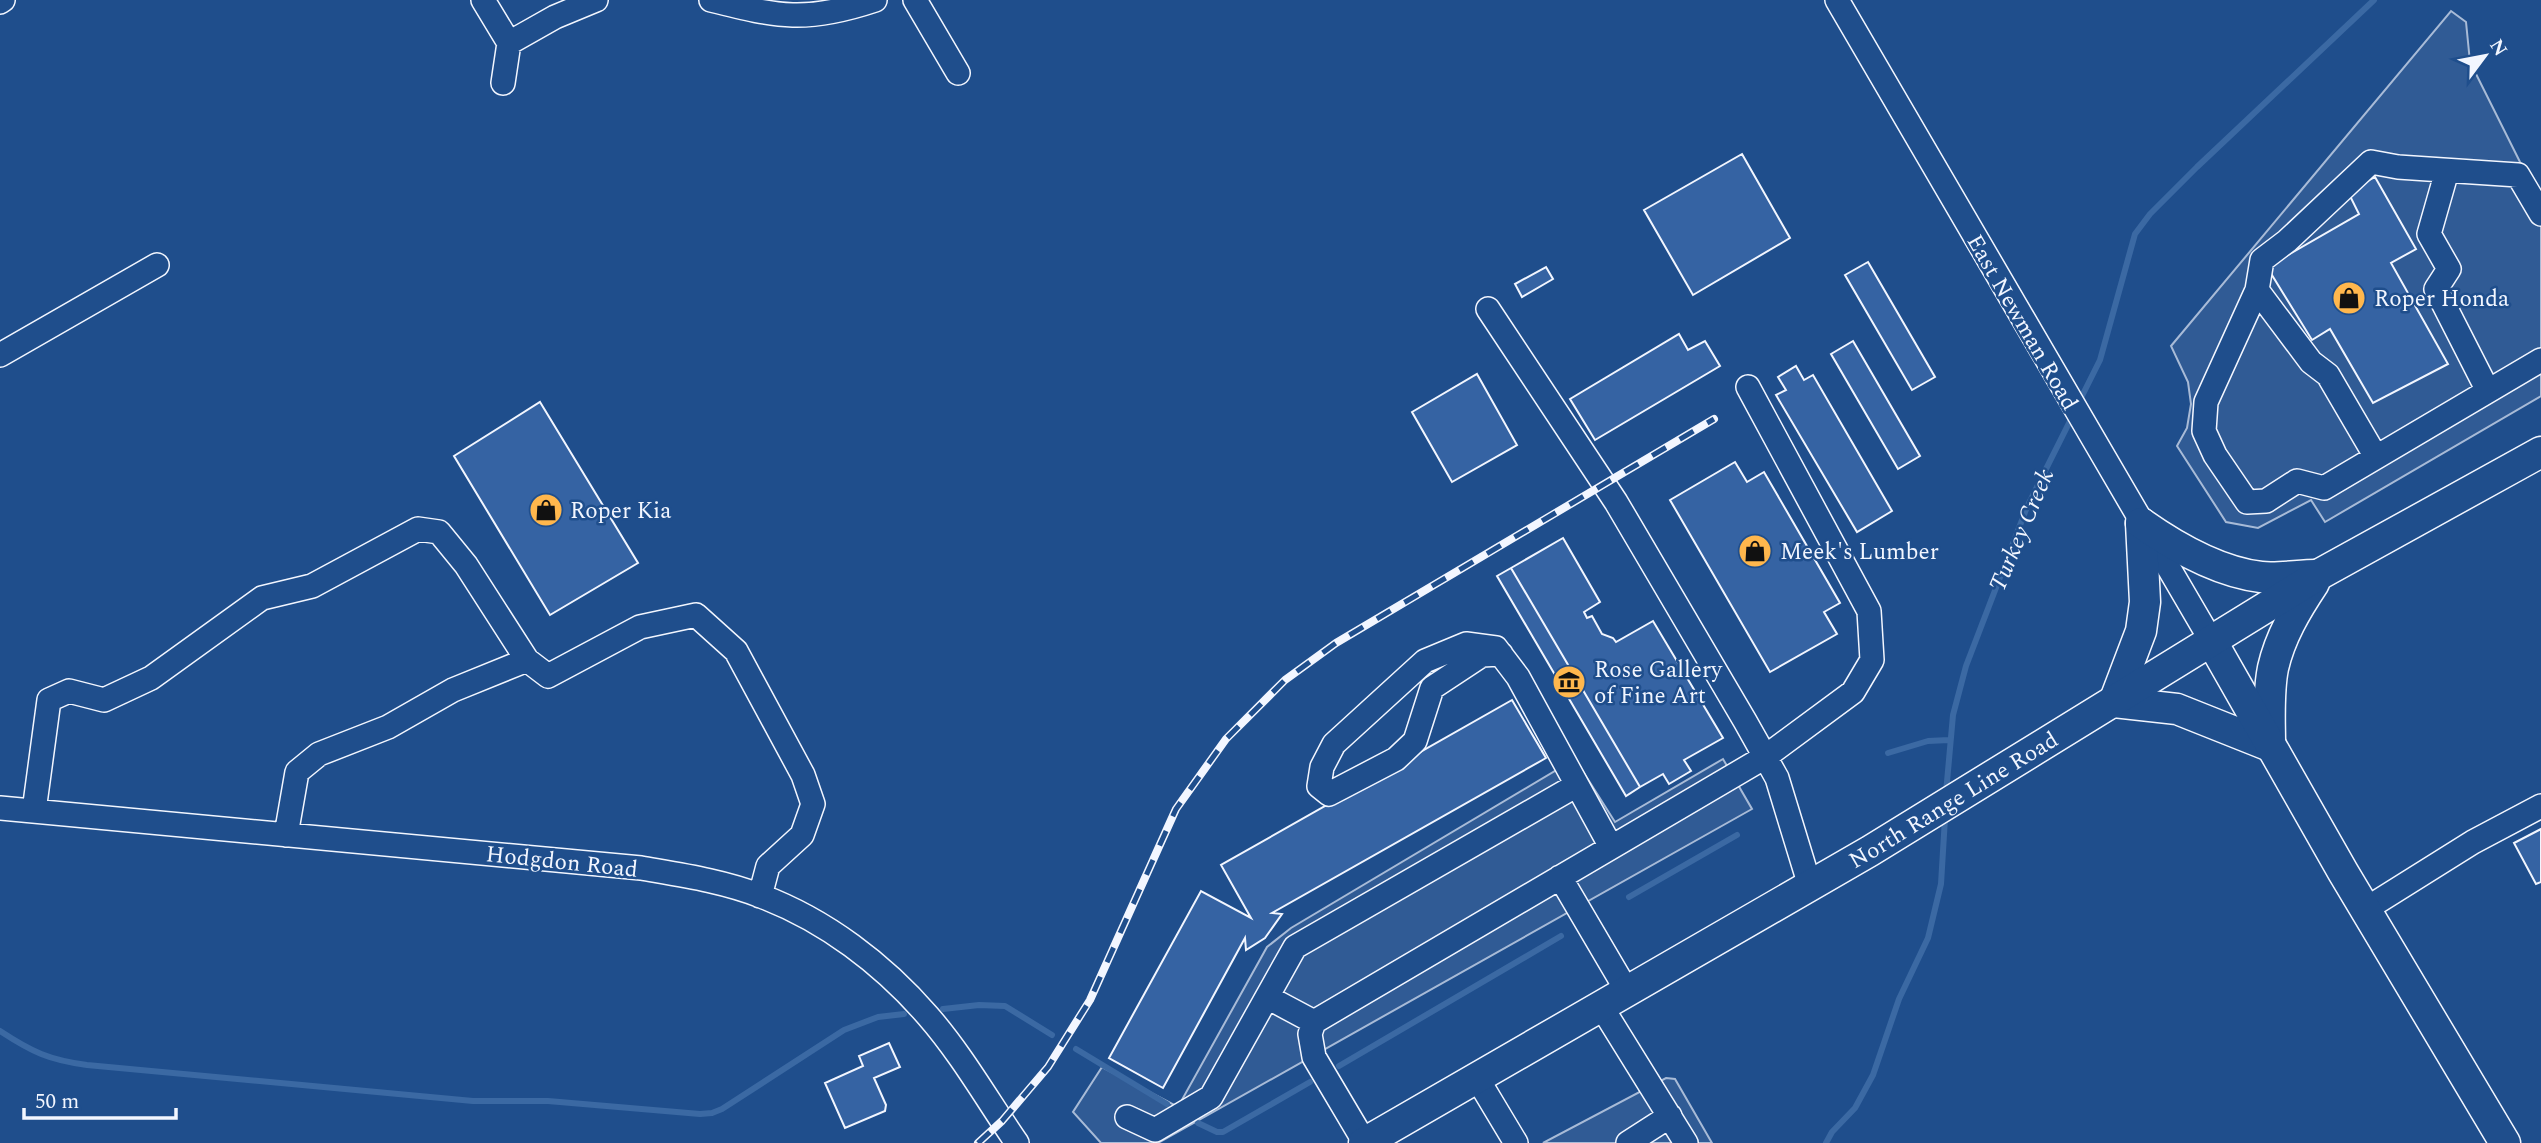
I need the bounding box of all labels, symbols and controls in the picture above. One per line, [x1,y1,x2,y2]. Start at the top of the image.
north arrow [2450,21,2520,91]
text: N [2482,34,2515,62]
street label: East Newman Road [1957,228,2087,418]
shop icon: Roper Honda [2330,279,2368,317]
place label: Roper Honda [2374,282,2509,317]
water label: Turkey Creek [1980,463,2064,597]
shop icon: Roper Kia [527,491,565,529]
place label: Roper Kia [570,494,672,529]
shop icon: Meek's Lumber [1736,532,1774,570]
place label: Meek's Lumber [1780,535,1939,570]
place label: Rose Gallery of Fine Art [1594,653,1723,714]
museum icon: Rose Gallery of Fine Art [1550,663,1588,701]
street label: North Range Line Road [1843,723,2066,879]
street label: Hodgdon Road [484,837,640,888]
scale bar [24,1076,177,1120]
text: 50 m [35,1086,79,1118]

